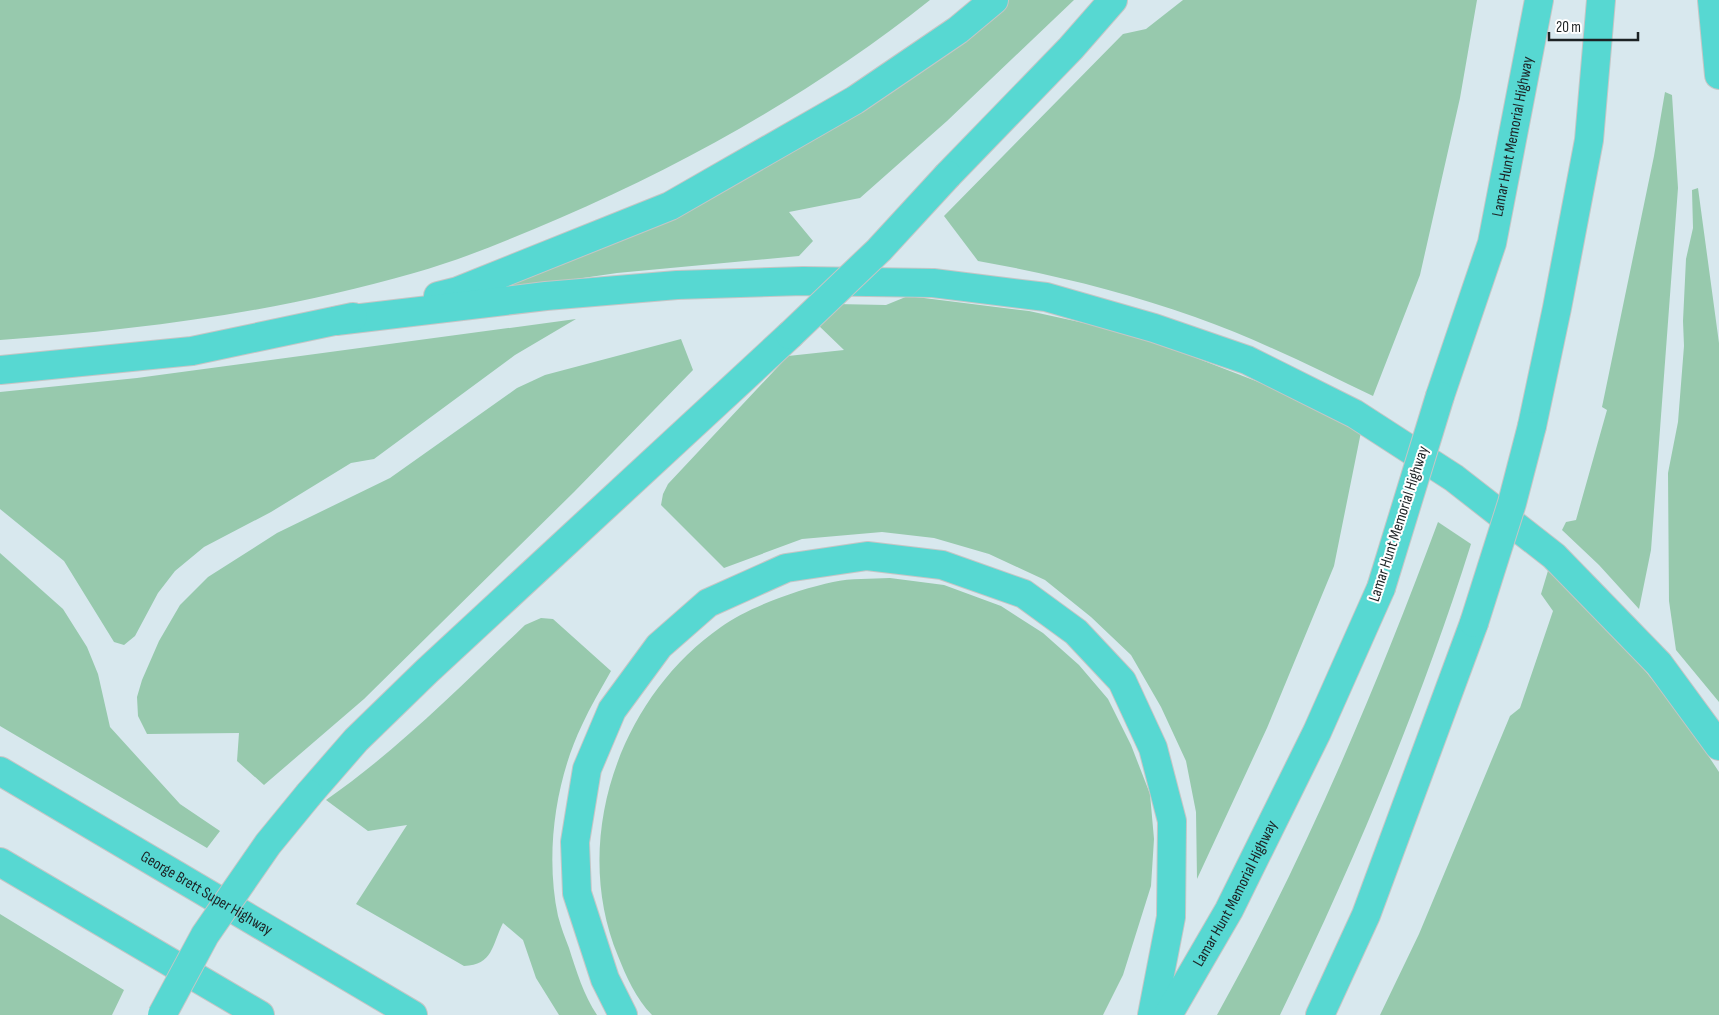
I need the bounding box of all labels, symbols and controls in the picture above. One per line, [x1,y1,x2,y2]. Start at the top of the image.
scale bar [1549,10,1638,42]
text: 20 m [1556,18,1581,37]
street label: Lamar Hunt Memorial Highway [1488,55,1537,218]
street label: Lamar Hunt Memorial Highway [1365,444,1433,604]
street label: Lamar Hunt Memorial Highway [1189,817,1281,970]
street label: George Brett Super Highway [137,847,276,939]

